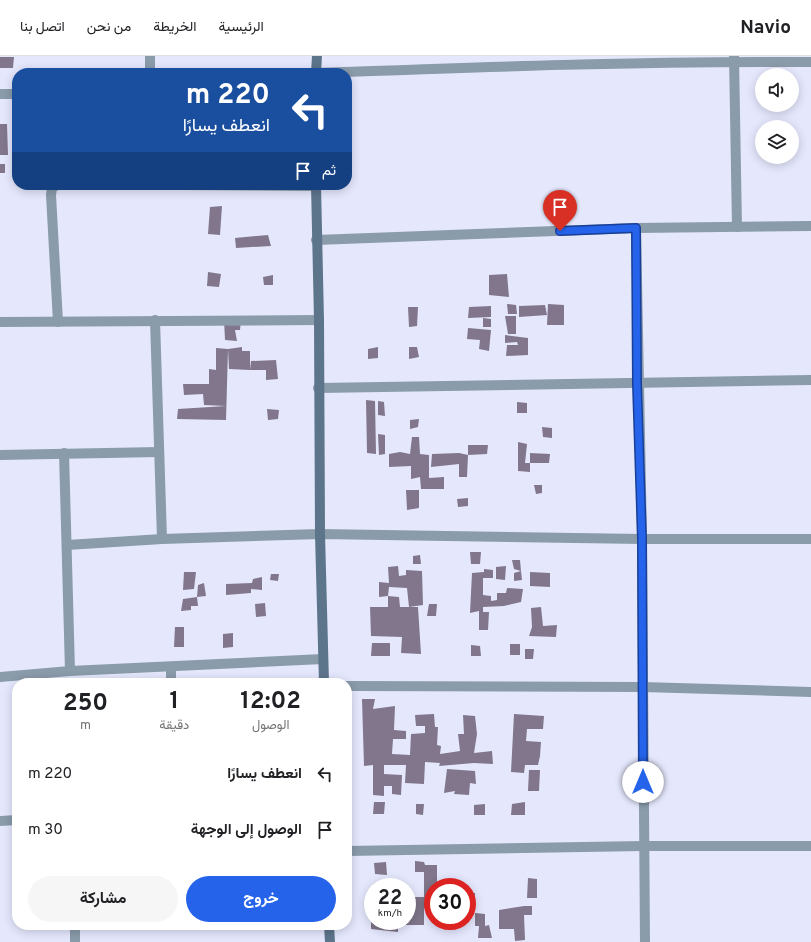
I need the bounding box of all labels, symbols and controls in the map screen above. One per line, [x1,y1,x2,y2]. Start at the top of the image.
text: Navio [740,16,791,40]
text: اتصل بنا [20,19,65,36]
text: من نحن [87,19,131,36]
text: الخريطة [153,19,197,36]
text: الرئيسية [219,19,264,36]
map controls [755,68,799,164]
button: sound [755,68,799,112]
text: 220 m [186,78,270,114]
icon: left [284,84,336,136]
text: انعطف يسارًا [183,115,270,138]
button: layers [755,120,799,164]
icon: arrive [292,160,314,182]
text: ثم [322,162,336,181]
pin [543,190,577,231]
icon: arrive [549,196,571,218]
text: 1 [169,687,179,717]
text: 12:02 [240,687,301,717]
text: 250 [63,689,108,719]
text: m [80,718,91,734]
text: دقيقة [159,718,189,734]
text: الوصول [252,718,289,734]
position arrow [622,761,664,803]
icon: left [314,763,336,785]
text: 220 m [28,765,72,784]
text: انعطف يسارًا [227,765,302,784]
icon: arrive [314,819,336,841]
text: 30 m [28,821,63,840]
text: الوصول إلى الوجهة [191,821,302,840]
button: مشاركة [28,876,178,922]
button: خروج [186,876,336,922]
speed limit sign: 30 [424,878,476,930]
text: 22 [378,886,402,912]
text: km/h [378,907,402,920]

